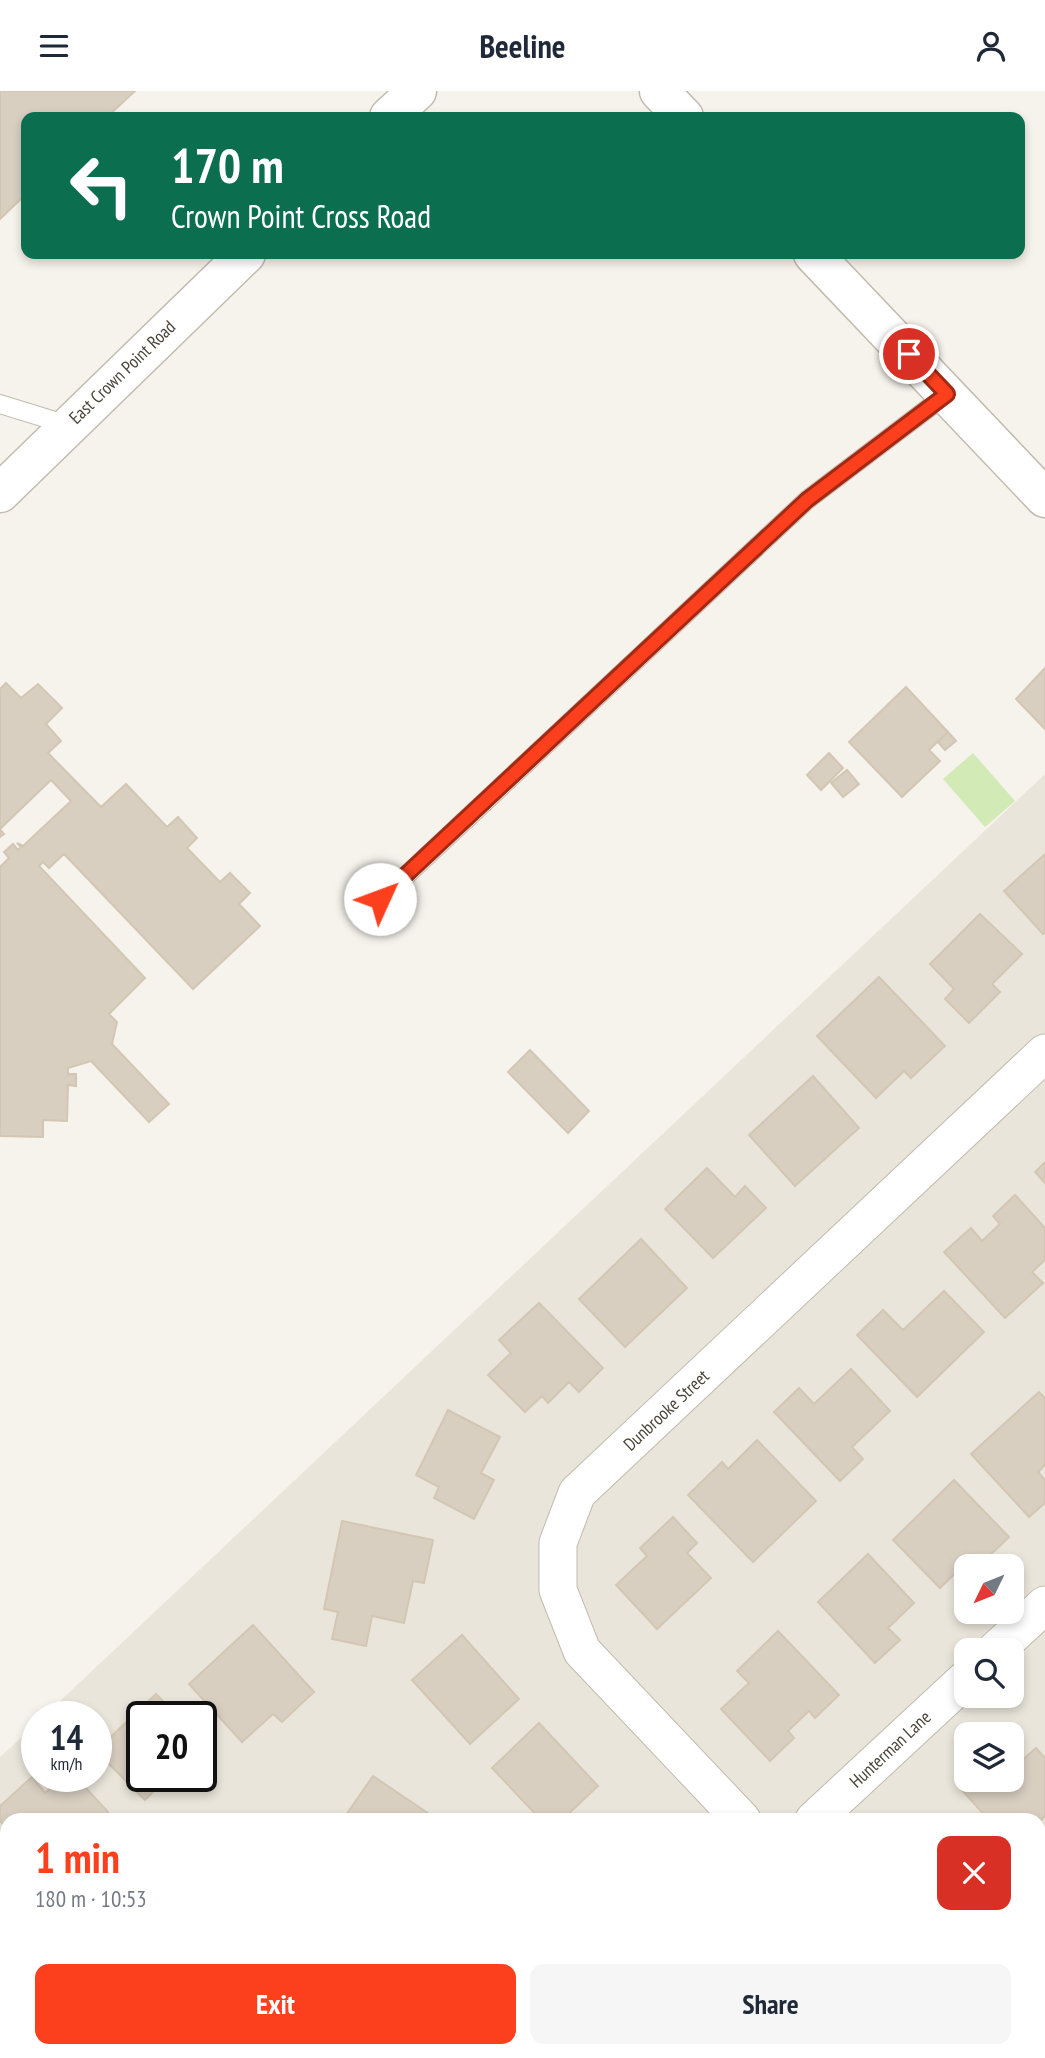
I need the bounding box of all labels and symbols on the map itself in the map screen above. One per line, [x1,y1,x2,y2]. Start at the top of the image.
street label: East Crown Point Road [64,315,180,429]
pin [879,324,939,384]
position arrow [343,862,417,936]
street label: Dunbrooke Street [618,1364,714,1456]
north arrow [954,1554,1024,1624]
speed limit sign: 20 [126,1701,217,1792]
street label: Hunterman Lane [845,1705,935,1793]

